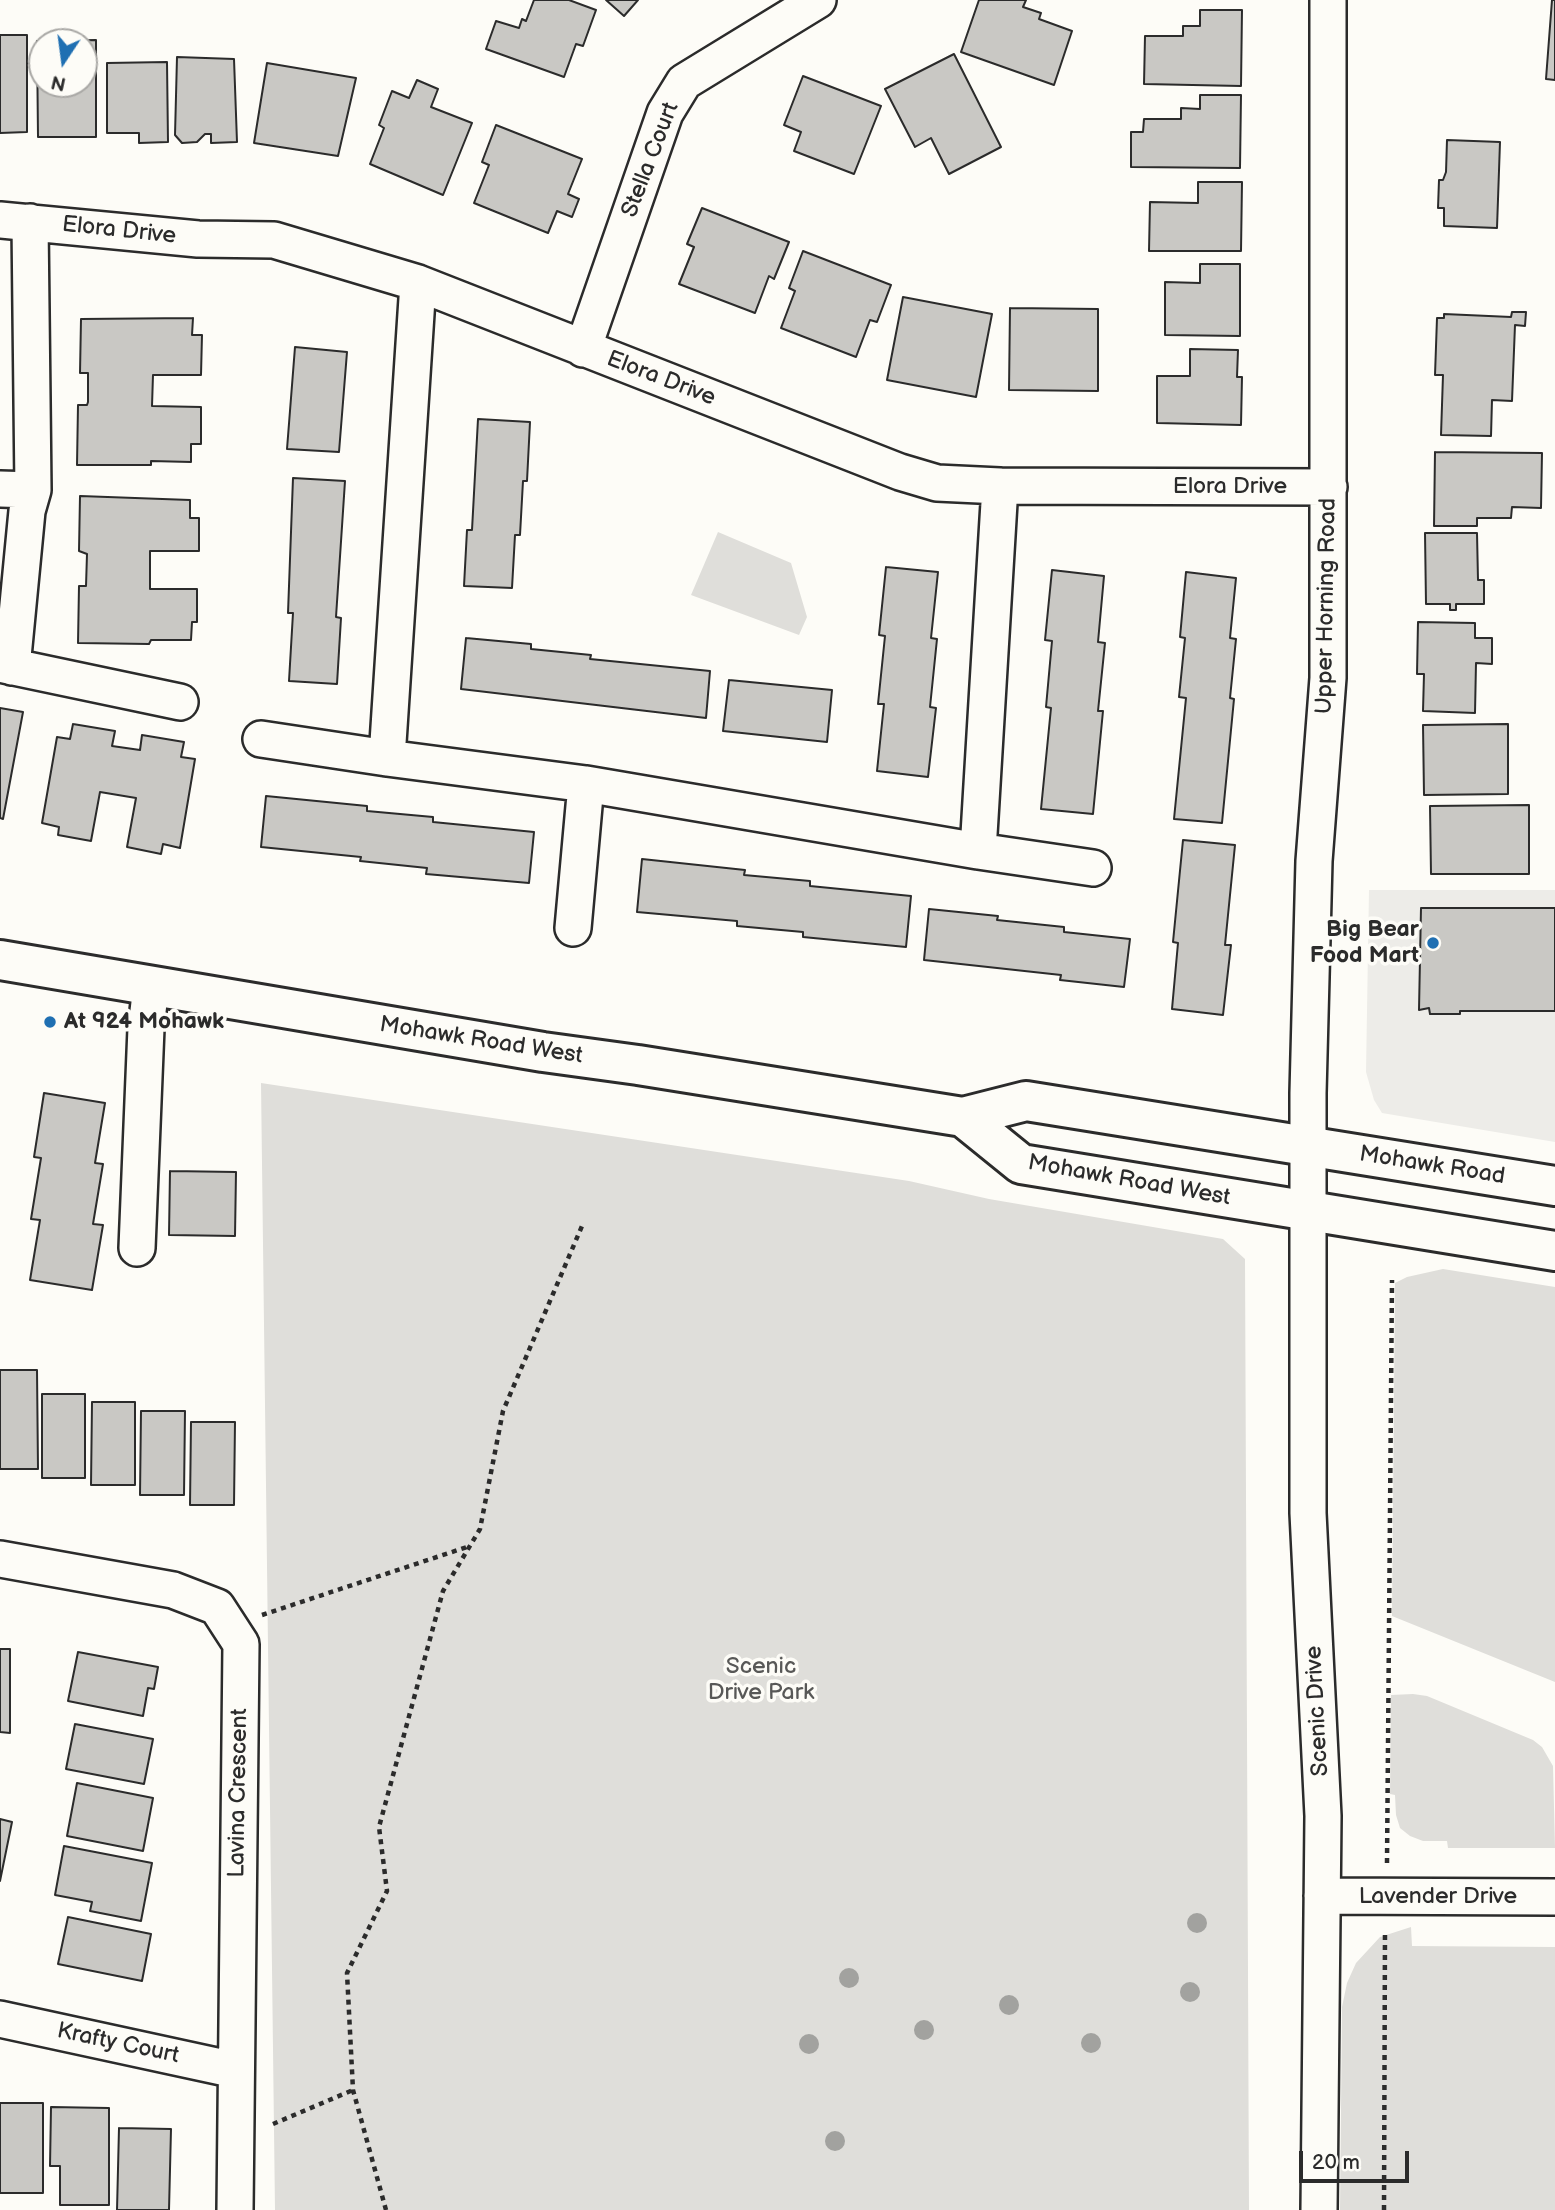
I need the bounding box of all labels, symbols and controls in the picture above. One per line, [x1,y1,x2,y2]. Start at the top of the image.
north arrow [28,28,98,98]
text: N [49,69,68,95]
street label: Stella Court [616,99,686,221]
street label: Elora Drive [61,211,177,251]
street label: Elora Drive [603,346,719,412]
street label: Elora Drive [1173,473,1287,501]
street label: Upper Horning Road [1311,498,1343,714]
place label: Big Bear Food Mart [1310,916,1419,970]
marker: Big Bear Food Mart [1425,935,1441,951]
place label: At 924 Mohawk [64,1008,224,1036]
street label: Mohawk Road West [378,1011,584,1071]
marker: At 924 Mohawk [42,1014,58,1030]
street label: Mohawk Road [1357,1141,1507,1191]
street label: Mohawk Road West [1026,1150,1232,1212]
street label: Scenic Drive [1301,1645,1335,1777]
park label: Scenic Drive Park [708,1653,814,1707]
street label: Lavina Crescent [224,1708,254,1878]
street label: Lavender Drive [1359,1883,1517,1911]
street label: Krafty Court [54,2018,182,2070]
scale bar [1303,2136,1413,2180]
text: 20 m [1312,2150,1360,2175]

